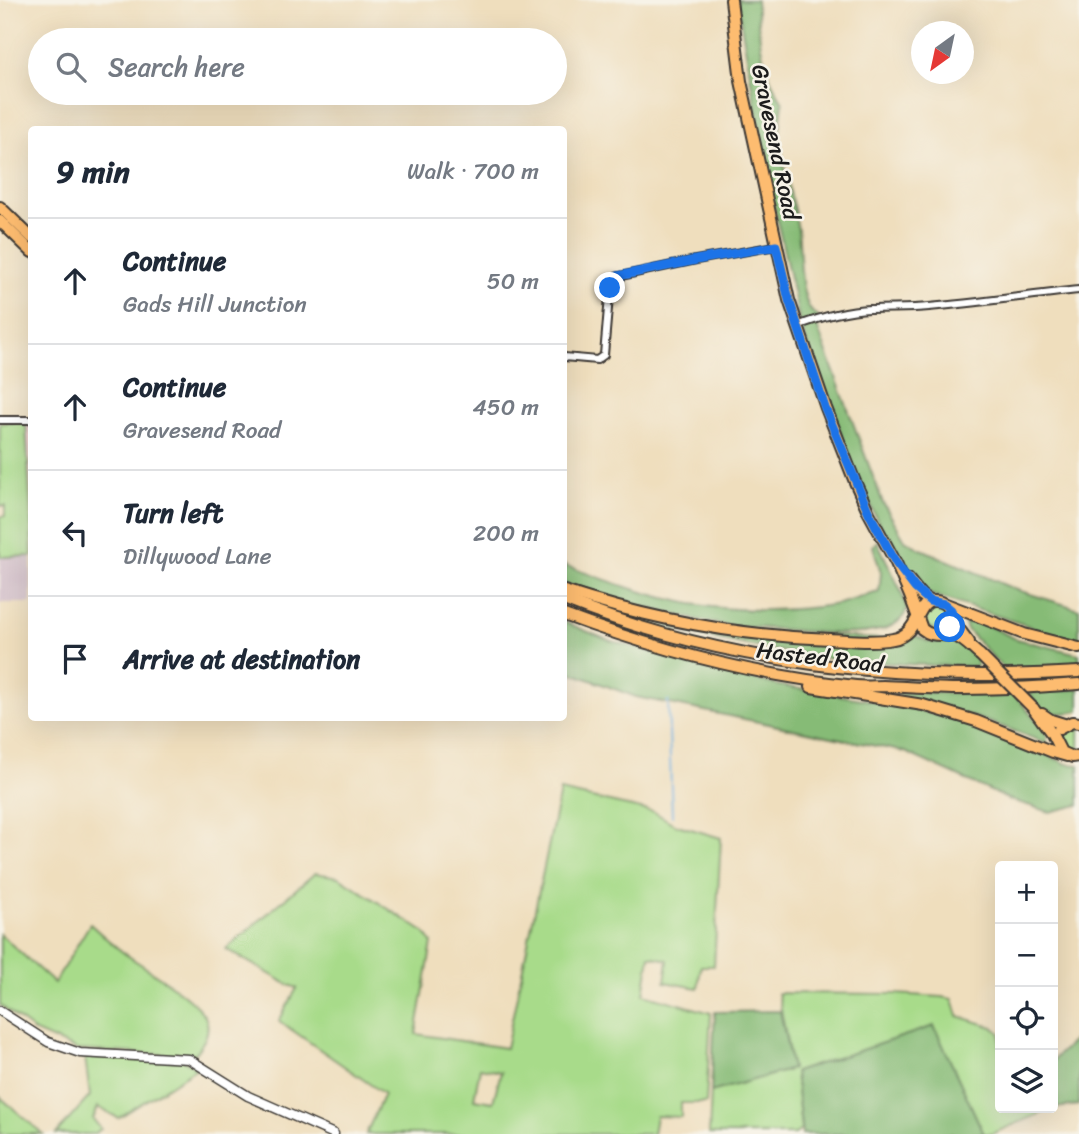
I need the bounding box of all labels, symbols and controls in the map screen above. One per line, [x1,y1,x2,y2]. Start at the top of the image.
north arrow [911,21,974,84]
search box [28,28,567,105]
text: Search here [108,44,245,90]
icon: search [52,48,90,86]
street label: Gravesend Road [739,60,812,226]
text: 9 min [56,145,130,199]
text: Walk · 700 m [407,151,539,192]
text: Continue [123,238,226,284]
text: 50 m [487,261,539,302]
icon: ahead [56,262,94,300]
route end [594,272,625,303]
text: Gads Hill Junction [123,284,307,325]
text: Continue [123,364,226,410]
text: 450 m [472,387,539,428]
icon: ahead [56,388,94,426]
text: Gravesend Road [123,410,281,451]
text: Turn left [123,490,223,536]
text: 200 m [473,513,539,554]
icon: left [56,514,94,552]
text: Dillywood Lane [123,536,272,577]
route start [934,611,965,642]
street label: Hasted Road [754,629,888,686]
text: Arrive at destination [123,636,360,682]
icon: arrive [56,640,94,678]
map controls [995,861,1058,1113]
button: + [995,861,1058,924]
button: − [995,924,1058,987]
button: locate [995,987,1058,1050]
button: layers [995,1050,1058,1113]

